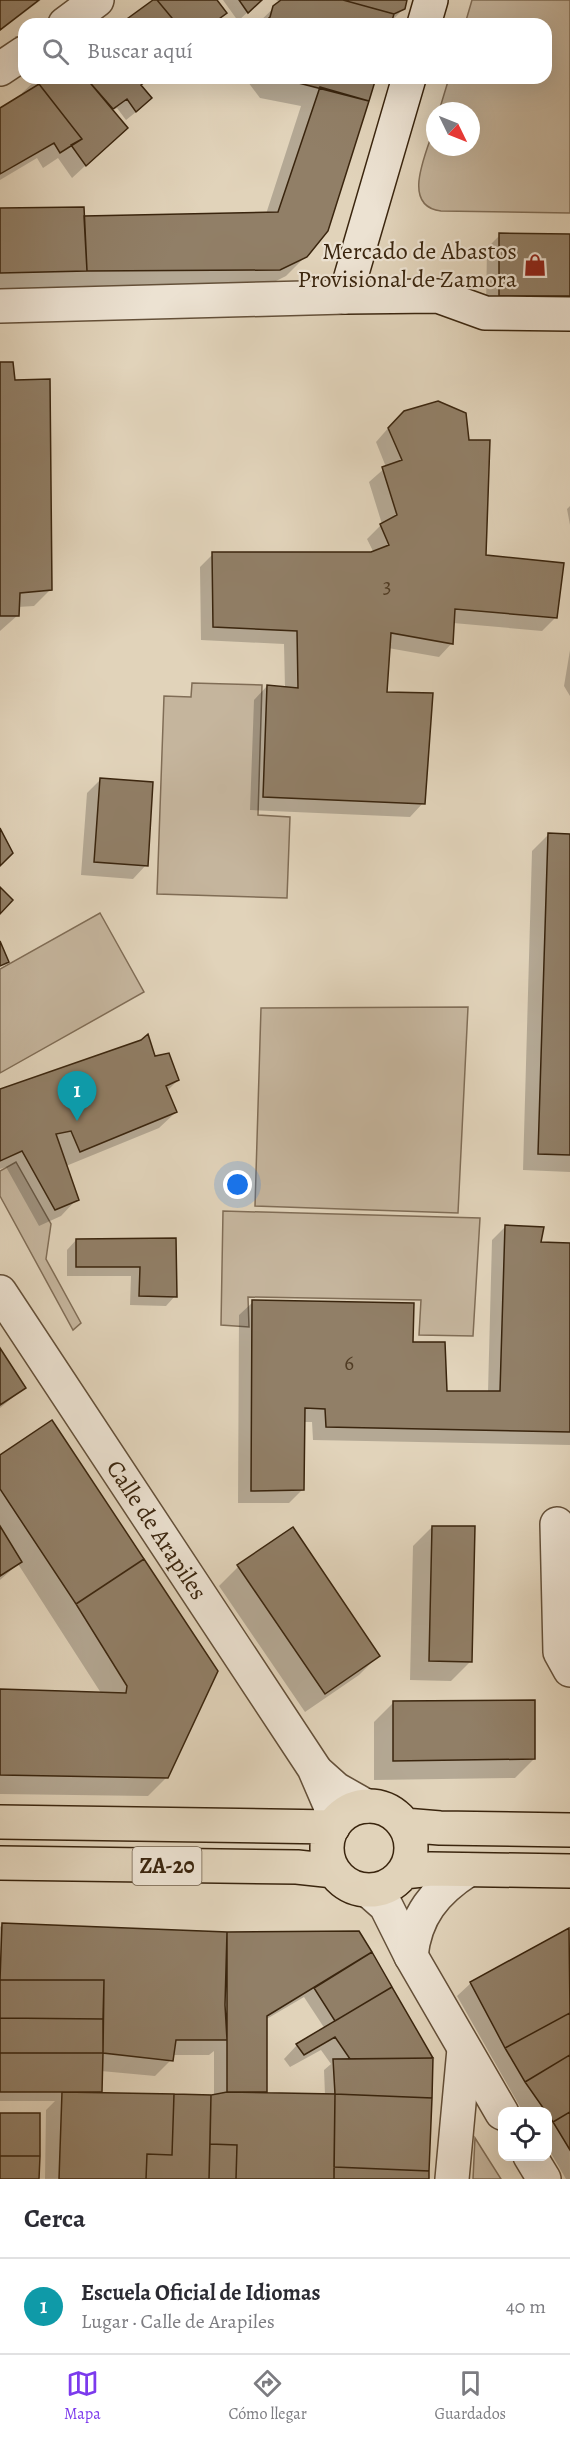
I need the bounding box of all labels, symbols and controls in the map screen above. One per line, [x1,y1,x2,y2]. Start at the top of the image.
search box [18,18,552,84]
icon: search [39,35,72,68]
text: Buscar aquí [87,36,193,66]
north arrow [426,102,480,156]
place label: Mercado de Abastos Provisional de Zamora [297,235,518,295]
shop icon: Mercado de Abastos Provisional de Zamora [522,252,548,278]
house number: 3 [383,572,391,600]
pin: 1 [58,1072,97,1121]
your location [223,1170,252,1199]
house number: 6 [344,1349,354,1377]
street label: Calle de Arapiles [99,1454,215,1606]
road number: ZA-20 [132,1847,201,1885]
map controls [498,2107,552,2161]
button: locate [498,2107,552,2161]
text: Cerca [24,2201,86,2236]
text: Escuela Oficial de Idiomas [81,2278,321,2308]
text: 1 [40,2293,47,2320]
text: 40 m [506,2293,546,2320]
text: Lugar · Calle de Arapiles [81,2308,275,2335]
tab: Mapa [64,2367,101,2425]
tab: Cómo llegar [228,2367,307,2425]
tab: Guardados [435,2367,506,2425]

